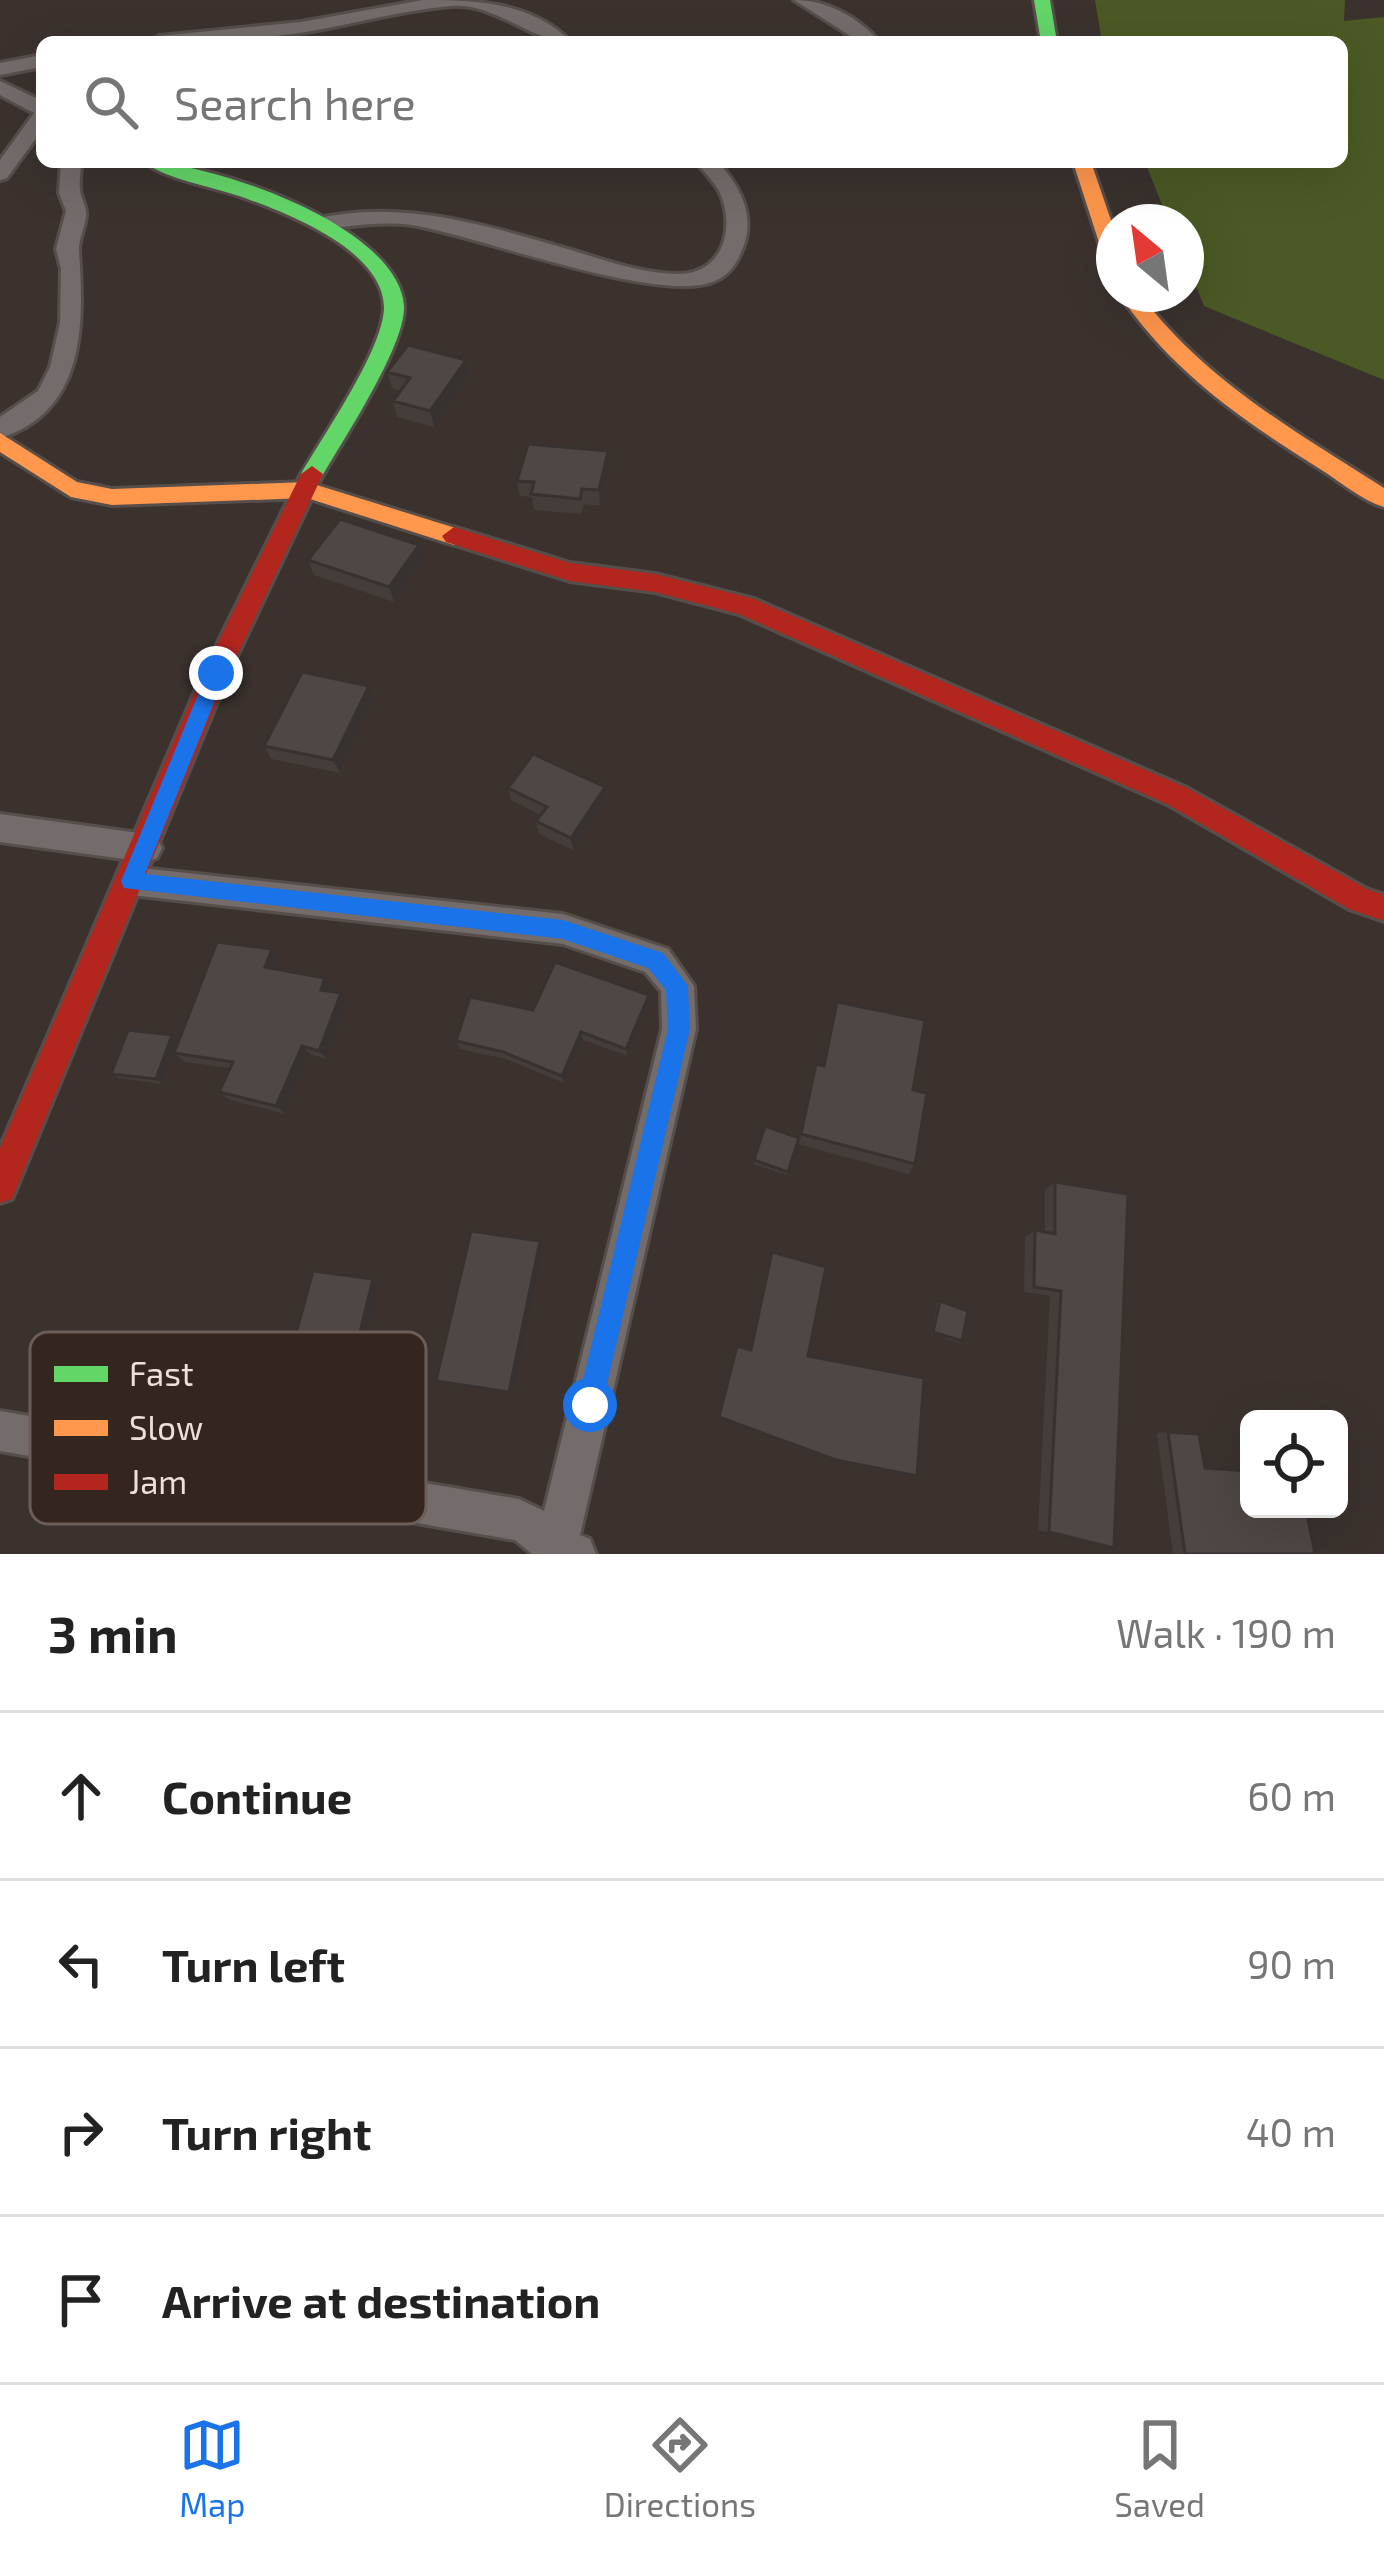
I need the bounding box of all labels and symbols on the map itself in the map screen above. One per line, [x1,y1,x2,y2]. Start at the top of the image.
north arrow [1096,204,1204,312]
route end [189,646,243,700]
legend [30,1332,426,1524]
text: Fast [129,1353,193,1393]
route start [563,1378,617,1432]
text: Slow [129,1407,203,1447]
text: Jam [129,1461,187,1501]

